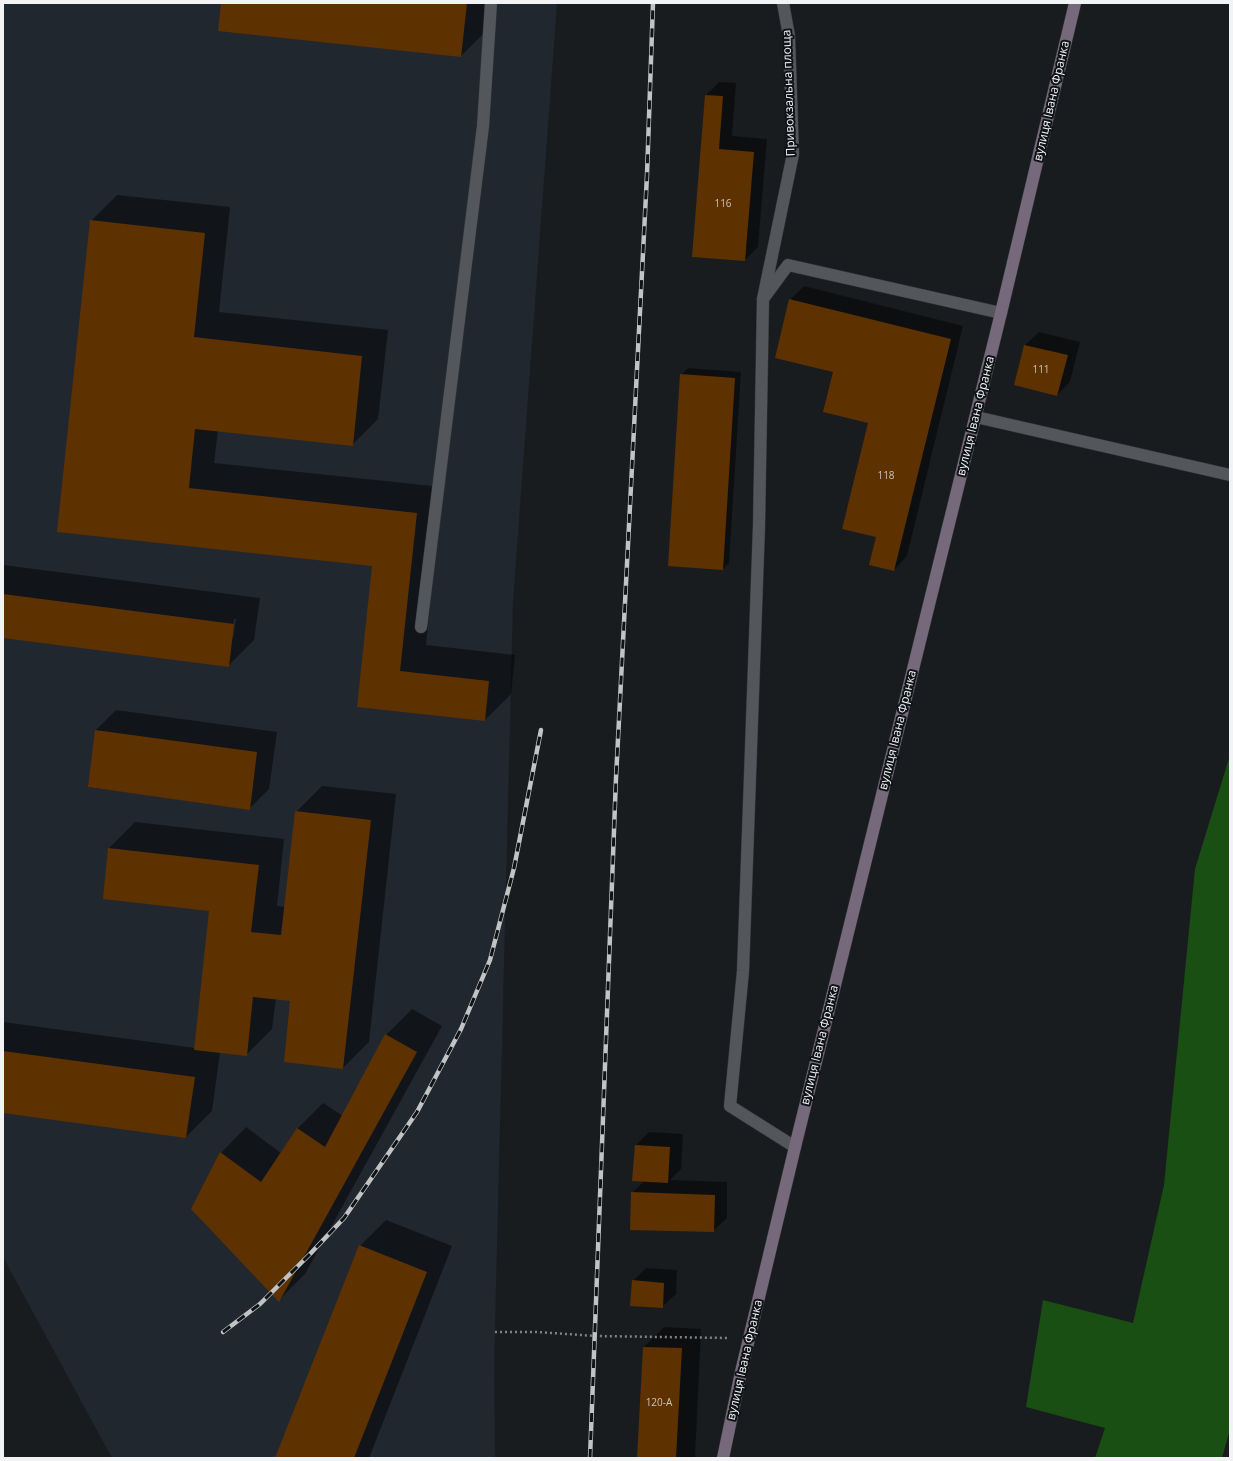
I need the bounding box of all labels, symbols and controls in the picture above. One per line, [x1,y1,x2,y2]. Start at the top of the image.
street label: Привокзальна площа [780,29,798,157]
street label: вулиця Івана Франка [1031,39,1073,163]
house number: 116 [714,198,732,210]
street label: вулиця Івана Франка [954,355,998,477]
house number: 111 [1032,364,1050,376]
house number: 118 [877,470,895,482]
street label: вулиця Івана Франка [876,669,920,791]
street label: вулиця Івана Франка [798,984,842,1106]
street label: вулиця Івана Франка [724,1298,766,1422]
house number: 120-А [646,1397,672,1409]

